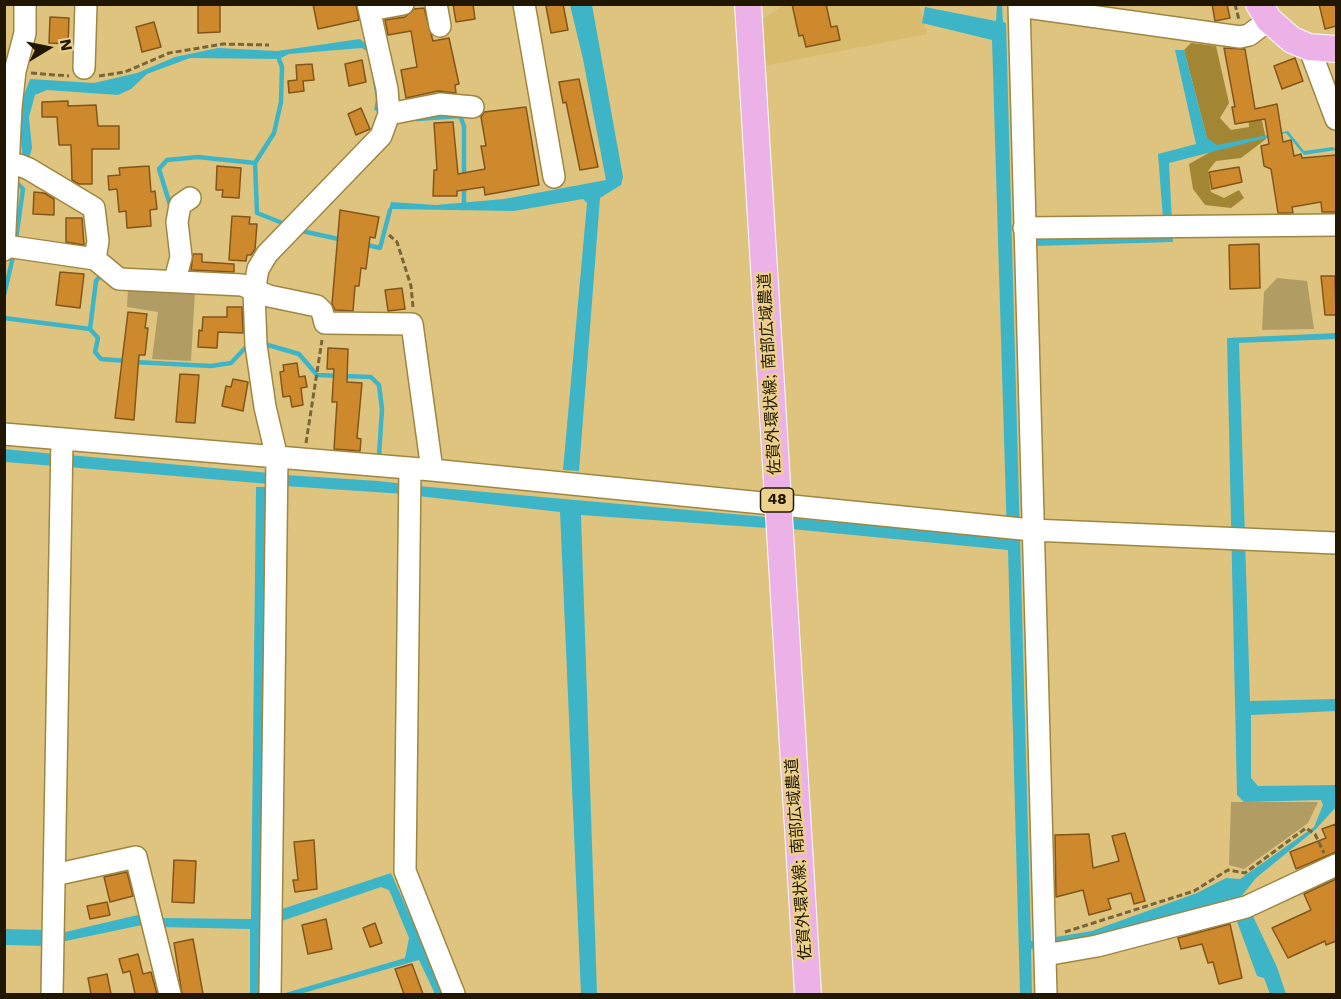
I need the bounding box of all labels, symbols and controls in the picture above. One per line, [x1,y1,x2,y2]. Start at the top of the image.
north arrow [18,18,78,78]
text: N [56,37,77,52]
street label: 佐賀外環状線; 南部広域農道 [755,273,785,475]
road number: 48 [760,488,794,512]
street label: 佐賀外環状線; 南部広域農道 [782,757,816,961]

